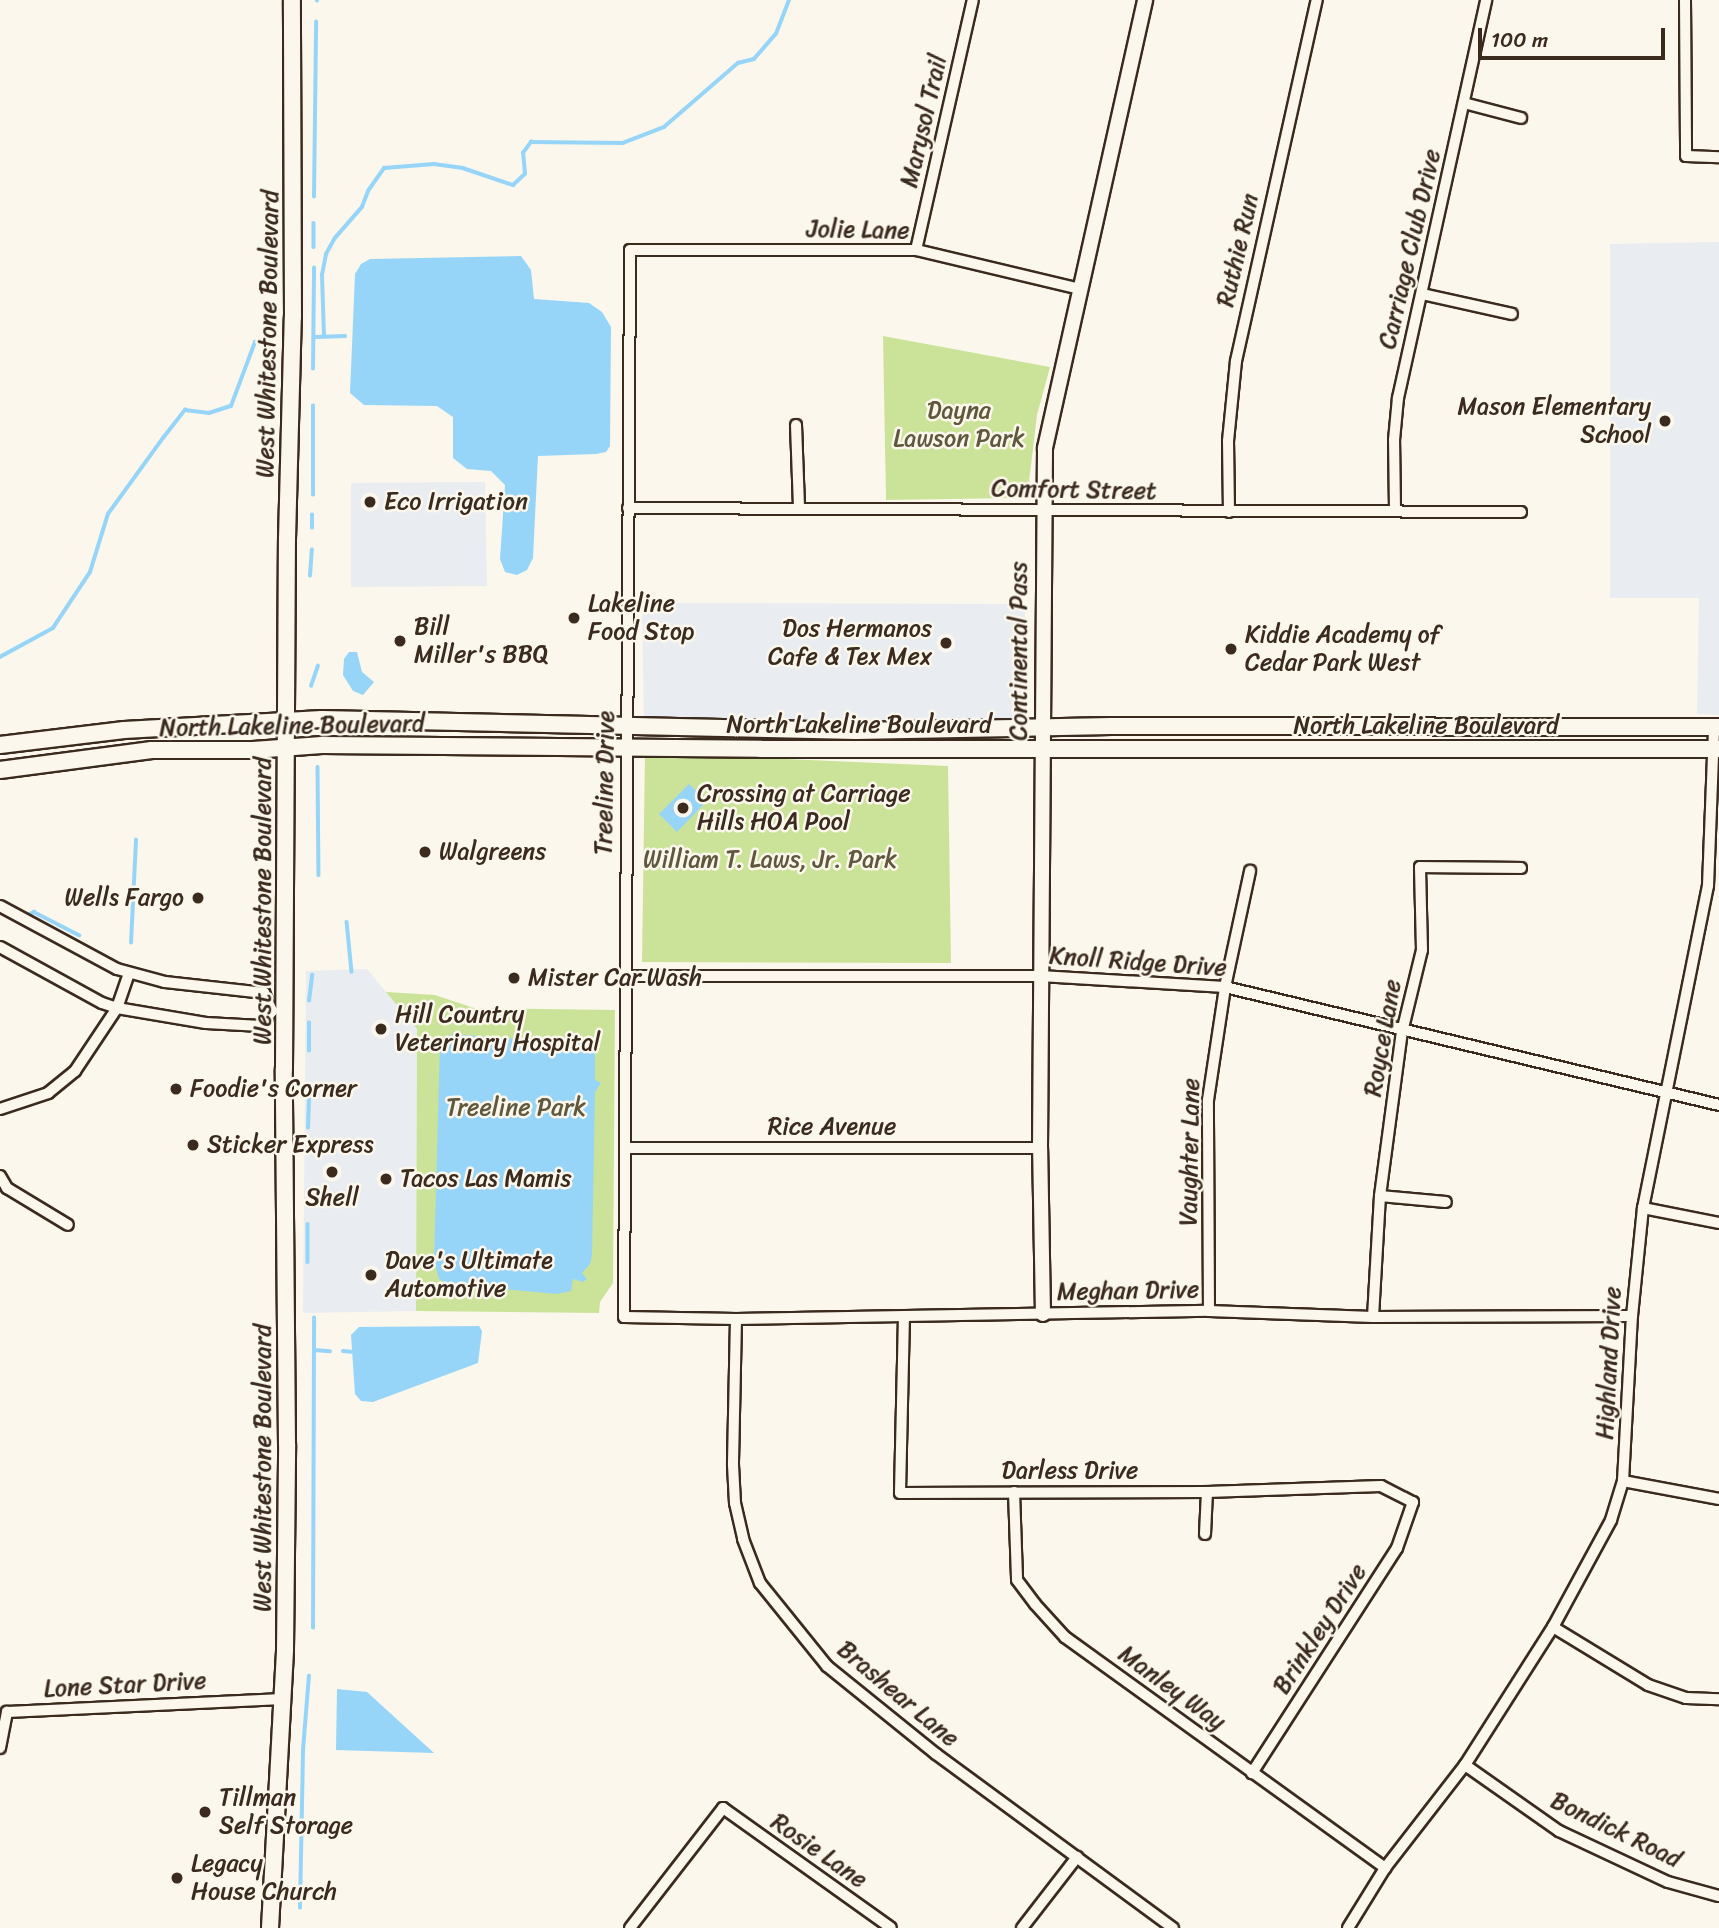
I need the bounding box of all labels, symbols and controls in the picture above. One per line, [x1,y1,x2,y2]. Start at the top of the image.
scale bar [1481,14,1668,58]
text: 100 m [1491,21,1548,59]
street label: Marysol Trail [895,52,953,190]
street label: Carriage Club Drive [1373,146,1447,352]
street label: West Whitestone Boulevard [251,190,285,478]
street label: Ruthie Run [1211,191,1265,309]
street label: Jolie Lane [806,215,910,245]
place label: Mason Elementary School [1456,393,1651,449]
park label: Dayna Lawson Park [893,397,1025,453]
marker: Mason Elementary School [1657,413,1673,429]
street label: Comfort Street [992,474,1156,506]
place label: Eco Irrigation [384,488,530,516]
marker: Eco Irrigation [362,494,378,510]
street label: Continental Pass [1005,561,1033,741]
place label: Lakeline Food Stop [588,590,695,646]
marker: Lakeline Food Stop [566,610,582,626]
place label: Bill Miller's BBQ [414,613,548,669]
place label: Dos Hermanos Cafe & Tex Mex [768,615,932,671]
place label: Kiddie Academy of Cedar Park West [1245,621,1441,677]
marker: Bill Miller's BBQ [392,633,408,649]
marker: Dos Hermanos Cafe & Tex Mex [938,635,954,651]
marker: Kiddie Academy of Cedar Park West [1223,641,1239,657]
street label: North Lakeline Boulevard [159,709,425,743]
street label: Treeline Drive [589,710,621,856]
street label: North Lakeline Boulevard [726,711,992,739]
street label: North Lakeline Boulevard [1293,712,1559,740]
street label: West Whitestone Boulevard [249,757,277,1045]
place label: Crossing at Carriage Hills HOA Pool [697,780,911,836]
marker: Crossing at Carriage Hills HOA Pool [675,800,691,816]
place label: Walgreens [439,838,546,866]
marker: Walgreens [417,844,433,860]
park label: William T. Laws, Jr. Park [644,846,896,874]
place label: Wells Fargo [64,884,184,912]
marker: Wells Fargo [190,890,206,906]
street label: Knoll Ridge Drive [1048,941,1228,983]
place label: Mister Car Wash [528,964,701,992]
marker: Mister Car Wash [506,970,522,986]
street label: Royce Lane [1359,977,1407,1099]
place label: Hill Country Veterinary Hospital [395,1001,601,1057]
marker: Hill Country Veterinary Hospital [373,1021,389,1037]
place label: Foodie's Corner [190,1075,357,1103]
street label: Vaughter Lane [1174,1078,1206,1226]
marker: Foodie's Corner [168,1081,184,1097]
park label: Treeline Park [446,1094,586,1122]
street label: Rice Avenue [768,1113,896,1141]
place label: Sticker Express [207,1131,375,1159]
marker: Sticker Express [185,1137,201,1153]
marker: Shell [324,1164,340,1180]
place label: Tacos Las Mamis [400,1165,573,1193]
marker: Tacos Las Mamis [378,1171,394,1187]
place label: Shell [305,1184,359,1212]
place label: Dave's Ultimate Automotive [385,1247,554,1303]
marker: Dave's Ultimate Automotive [363,1267,379,1283]
street label: Meghan Drive [1057,1275,1199,1307]
street label: Highland Drive [1591,1286,1627,1440]
street label: West Whitestone Boulevard [249,1324,277,1612]
street label: Darless Drive [1002,1457,1138,1485]
street label: Brinkley Drive [1267,1558,1373,1700]
street label: Brashear Lane [831,1635,965,1753]
street label: Manley Way [1113,1640,1231,1736]
street label: Lone Star Drive [43,1666,207,1704]
place label: Tillman Self Storage [219,1784,353,1840]
street label: Bondick Road [1546,1786,1686,1874]
marker: Tillman Self Storage [197,1804,213,1820]
street label: Rosie Lane [765,1807,873,1895]
place label: Legacy House Church [191,1850,337,1906]
marker: Legacy House Church [169,1870,185,1886]

